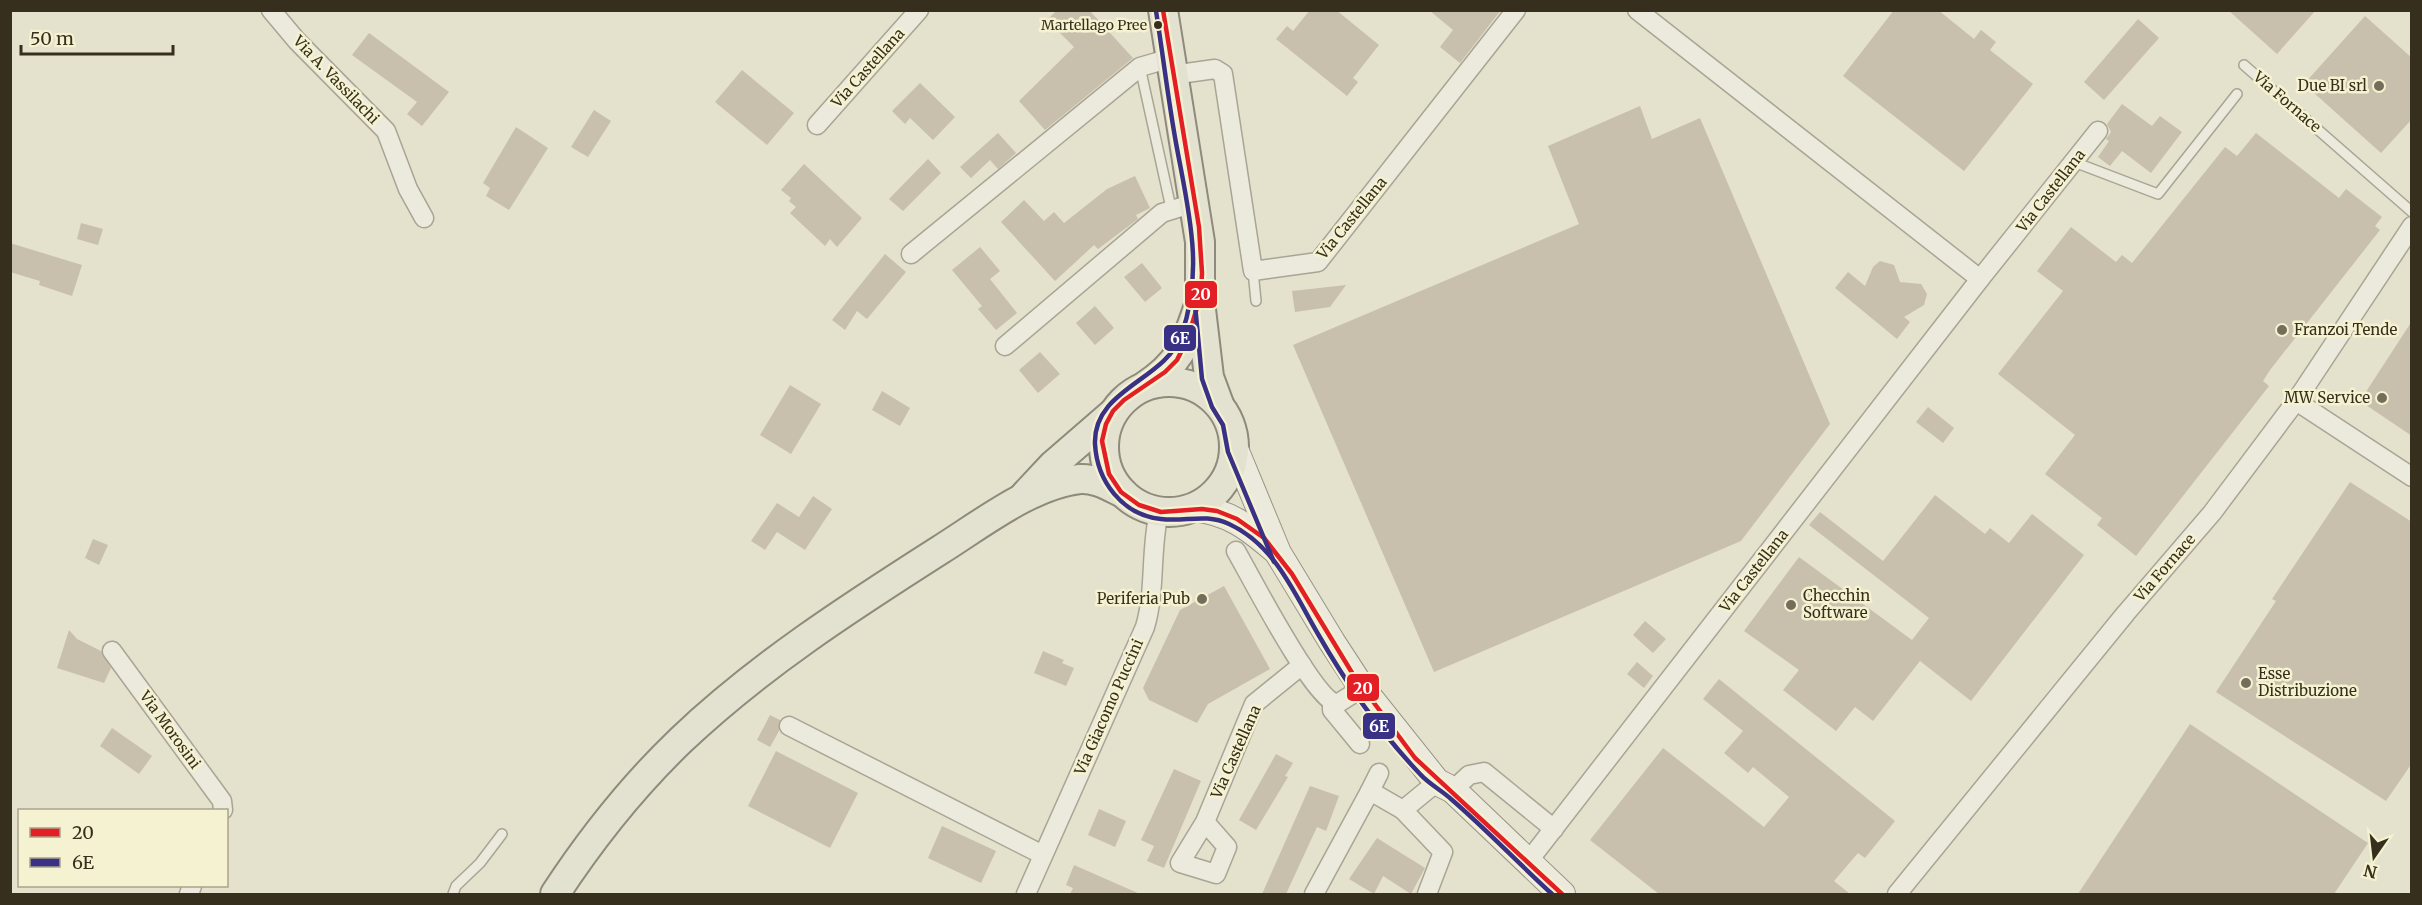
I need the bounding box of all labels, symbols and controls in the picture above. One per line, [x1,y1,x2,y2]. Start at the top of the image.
place label: Martellago Pree [1041,16,1147,34]
scale bar [21,18,172,56]
marker: Martellago Pree [1152,19,1164,31]
street label: Via Castellana [826,24,908,112]
text: 50 m [30,27,74,50]
street label: Via A. Vassilachi [289,31,384,128]
street label: Via Fornace [2249,66,2325,136]
place label: Due BI srl [2298,76,2367,95]
marker: Due BI srl [2372,79,2386,93]
street label: Via Castellana [2012,145,2089,237]
street label: Via Castellana [1312,173,1391,263]
line badge: 20 [1184,280,1218,309]
text: 20 [1191,284,1211,304]
place label: Franzoi Tende [2294,320,2397,339]
marker: Franzoi Tende [2275,323,2289,337]
line badge: 6E [1163,324,1197,352]
text: 6E [1170,328,1191,348]
place label: MW Service [2284,388,2370,407]
marker: MW Service [2375,391,2389,405]
street label: Via Castellana [1715,525,1792,617]
street label: Via Fornace [2129,530,2199,606]
place label: Checchin Software [1803,586,1870,622]
place label: Periferia Pub [1097,589,1190,608]
marker: Periferia Pub [1195,592,1209,606]
marker: Checchin Software [1784,598,1798,612]
street label: Via Giacomo Puccini [1070,636,1147,779]
place label: Esse Distribuzione [2258,664,2357,700]
line badge: 20 [1346,673,1380,702]
marker: Esse Distribuzione [2239,676,2253,690]
text: 20 [1353,678,1373,698]
street label: Via Morosini [135,686,205,772]
street label: Via Castellana [1206,702,1265,802]
line badge: 6E [1362,712,1396,740]
text: 6E [1369,716,1390,736]
legend [18,809,228,887]
text: 20 [72,821,94,844]
north arrow [2344,827,2404,887]
text: 6E [72,851,95,874]
text: N [2361,860,2379,883]

